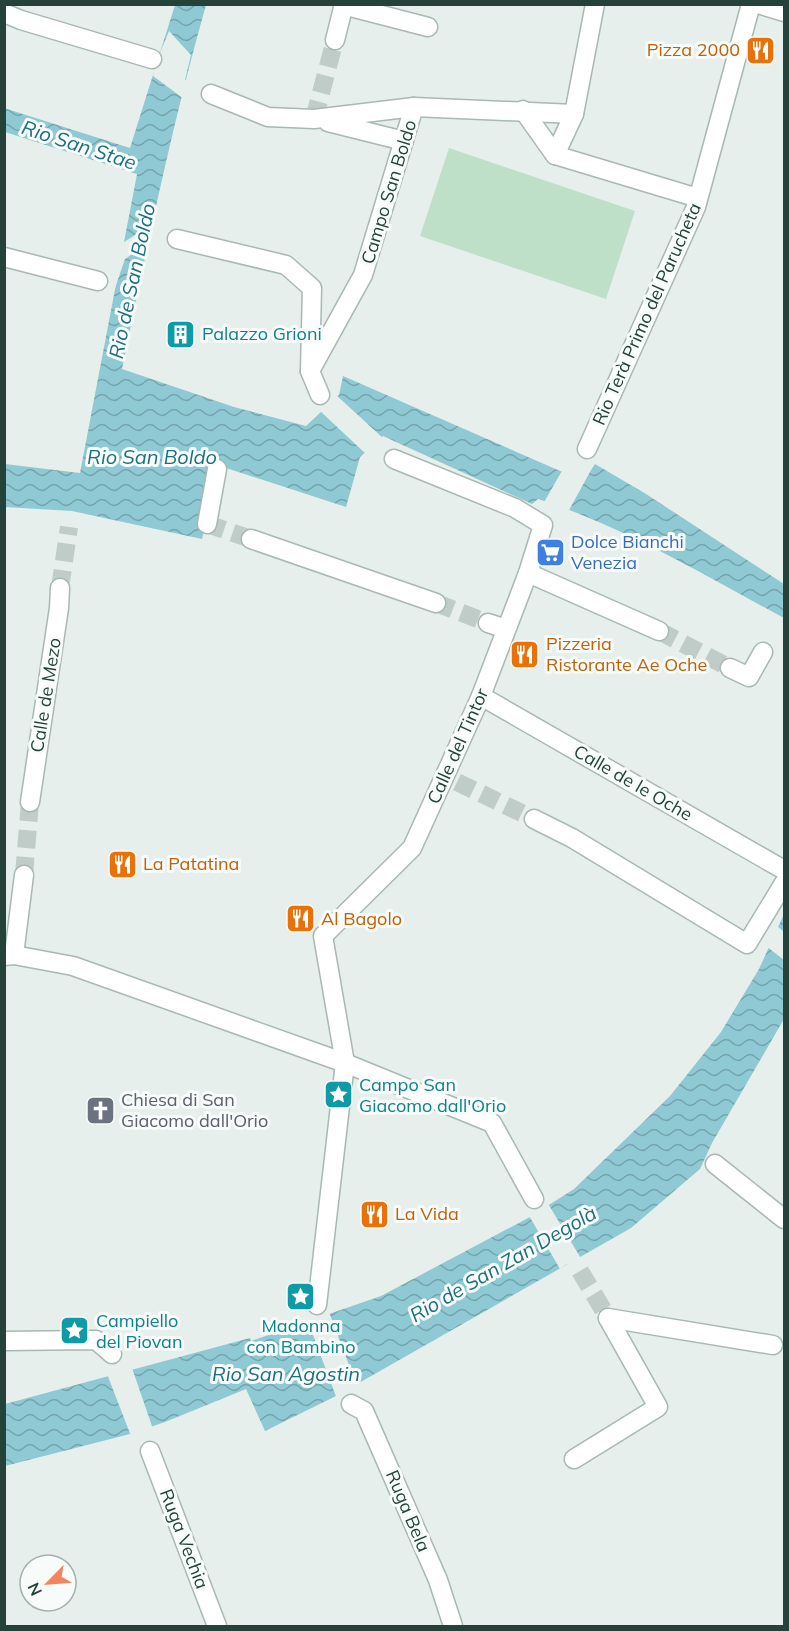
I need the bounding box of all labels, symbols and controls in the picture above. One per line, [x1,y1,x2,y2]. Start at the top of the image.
restaurant icon: Pizza 2000 [745,34,777,66]
place label: Pizza 2000 [647,38,740,61]
water label: Rio San Stae [19,114,140,175]
street label: Campo San Boldo [356,117,421,267]
street label: Rio Terà Primo del Parucheta [587,199,706,429]
water label: Rio de San Boldo [103,201,160,361]
building icon: Palazzo Grioni [165,318,197,350]
place label: Palazzo Grioni [202,322,322,345]
water label: Rio San Boldo [87,444,217,469]
place label: Dolce Bianchi Venezia [571,530,684,574]
supermarket icon: Dolce Bianchi Venezia [534,536,566,568]
place label: Pizzeria Ristorante Ae Oche [546,632,707,676]
street label: Calle de Mezo [25,636,66,754]
restaurant icon: Pizzeria Ristorante Ae Oche [509,638,541,670]
street label: Calle del Tintor [422,684,493,807]
street label: Calle de le Oche [570,739,697,826]
restaurant icon: La Patatina [106,848,138,880]
place label: La Patatina [143,852,239,875]
restaurant icon: Al Bagolo [284,903,316,935]
place label: Al Bagolo [321,907,402,930]
place label: Campo San Giacomo dall'Orio [359,1073,506,1117]
place icon: Campo San Giacomo dall'Orio [322,1079,354,1111]
place label: Chiesa di San Giacomo dall'Orio [121,1088,268,1132]
church icon: Chiesa di San Giacomo dall'Orio [84,1094,116,1126]
restaurant icon: La Vida [358,1198,390,1230]
water label: Rio de San Zan Degolà [405,1200,601,1327]
place label: La Vida [395,1202,459,1225]
place icon: Madonna con Bambino [285,1281,317,1313]
place label: Campiello del Piovan [96,1309,182,1353]
place label: Madonna con Bambino [246,1314,356,1358]
place icon: Campiello del Piovan [59,1315,91,1347]
water label: Rio San Agostin [212,1361,360,1386]
street label: Ruga Bela [381,1467,436,1555]
street label: Ruga Vechia [155,1486,214,1592]
north arrow [18,1553,78,1613]
text: N [23,1580,46,1599]

